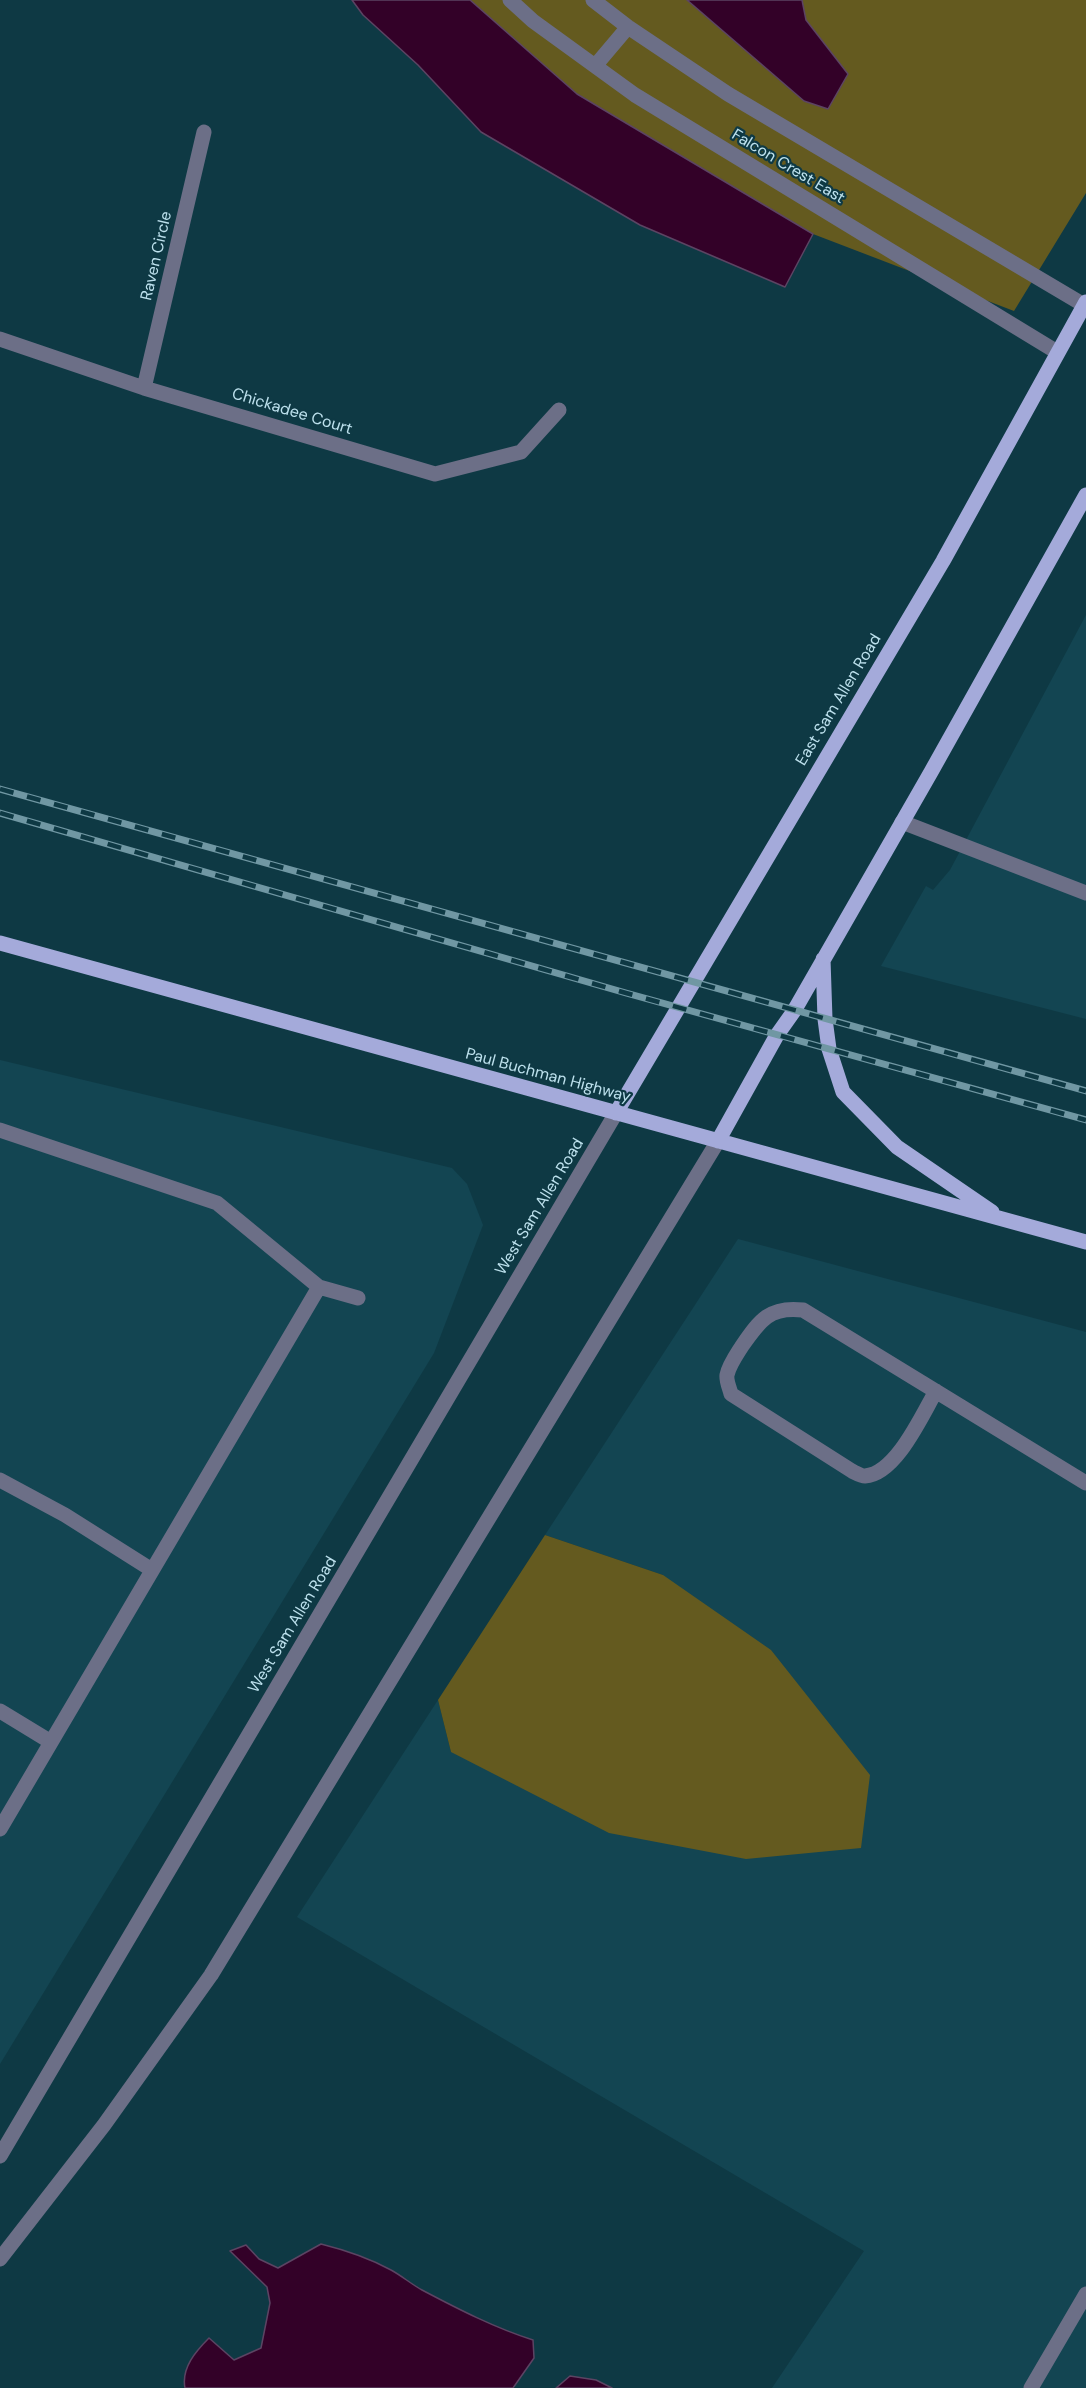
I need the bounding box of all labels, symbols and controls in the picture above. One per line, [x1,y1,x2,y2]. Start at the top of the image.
street label: Falcon Crest East [728,126,848,208]
street label: Raven Circle [137,210,177,302]
street label: Chickadee Court [229,385,355,439]
street label: East Sam Allen Road [792,631,886,769]
street label: Paul Buchman Highway [463,1045,633,1107]
street label: West Sam Allen Road [492,1135,588,1279]
street label: West Sam Allen Road [245,1553,341,1697]

